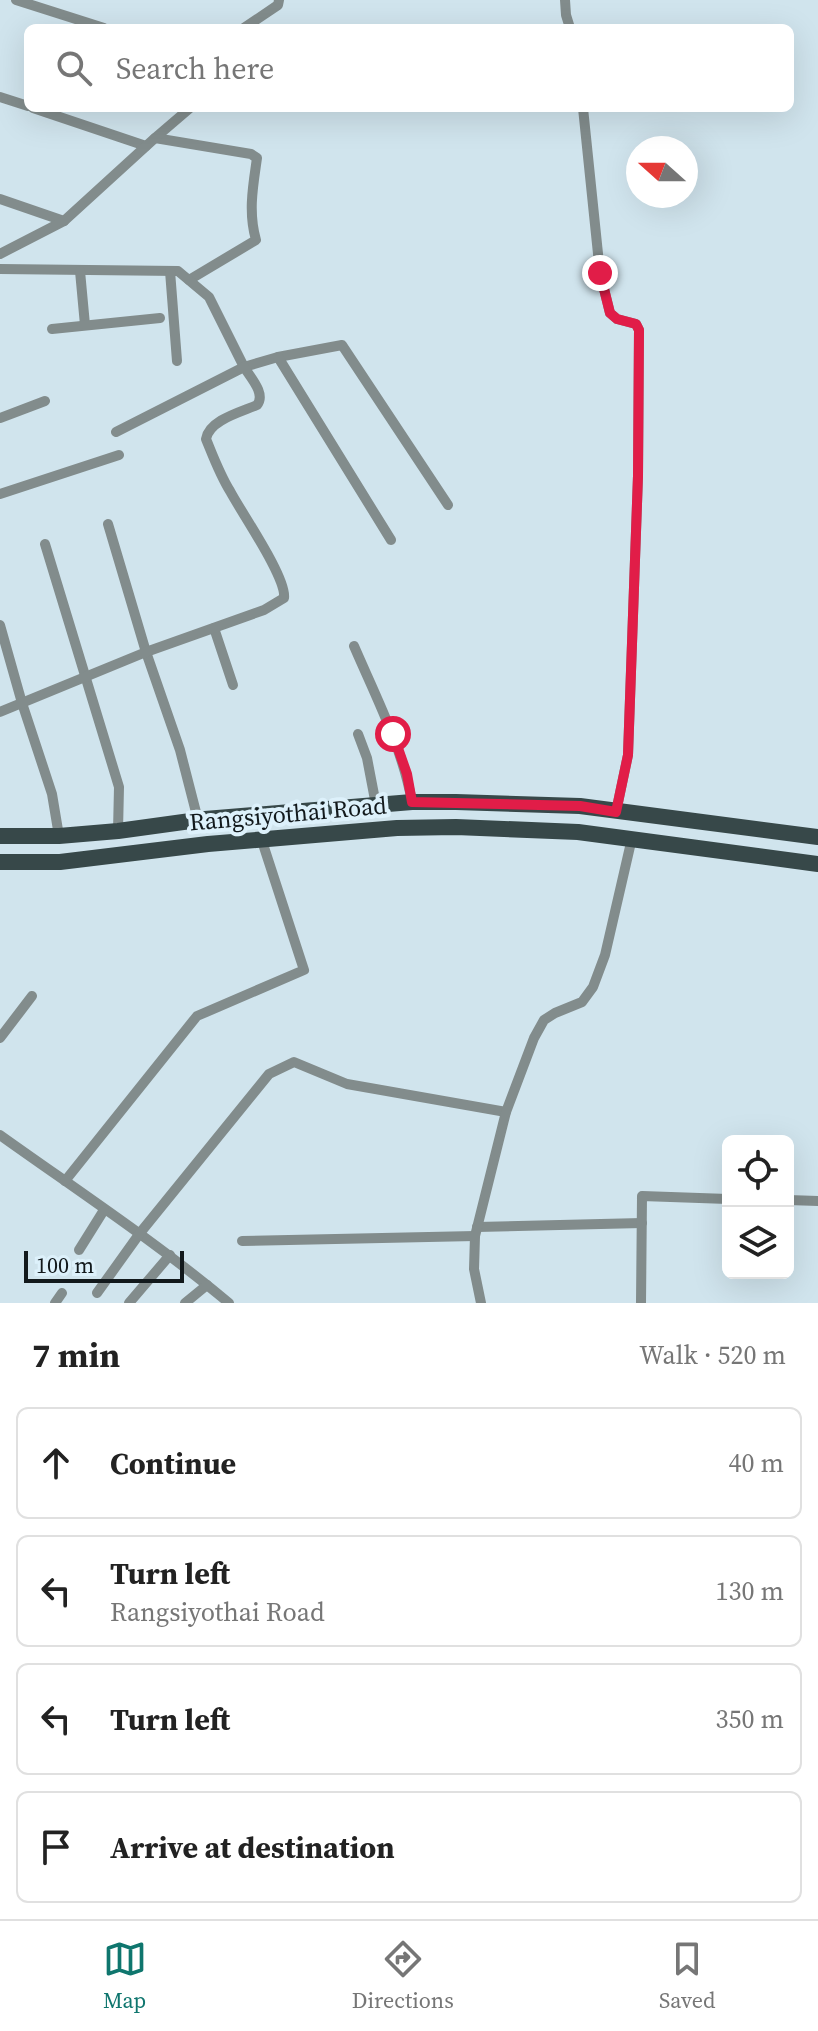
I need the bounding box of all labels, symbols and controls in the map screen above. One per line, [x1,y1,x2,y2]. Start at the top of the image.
search box [24,24,794,112]
icon: search [52,46,96,90]
text: Search here [116,48,274,89]
north arrow [626,136,698,208]
route end [582,255,618,291]
route start [375,716,411,752]
street label: Rangsiyothai Road [188,788,389,839]
map controls [722,1135,794,1279]
button: locate [722,1135,794,1207]
button: layers [722,1207,794,1279]
scale bar [24,1247,184,1283]
text: 100 m [36,1250,94,1280]
text: 7 min [32,1332,120,1378]
text: Walk · 520 m [639,1337,786,1373]
icon: ahead [34,1441,78,1485]
text: Continue [110,1443,236,1484]
text: 40 m [729,1445,784,1481]
text: Turn left [110,1553,230,1594]
icon: left [34,1569,78,1613]
text: 130 m [716,1573,784,1609]
text: Rangsiyothai Road [110,1594,325,1630]
icon: left [34,1697,78,1741]
text: Turn left [110,1699,230,1740]
text: 350 m [716,1701,784,1737]
icon: arrive [34,1825,78,1869]
text: Arrive at destination [110,1827,395,1868]
tab: Map [103,1937,147,2015]
tab: Directions [352,1937,454,2015]
tab: Saved [659,1937,715,2015]

